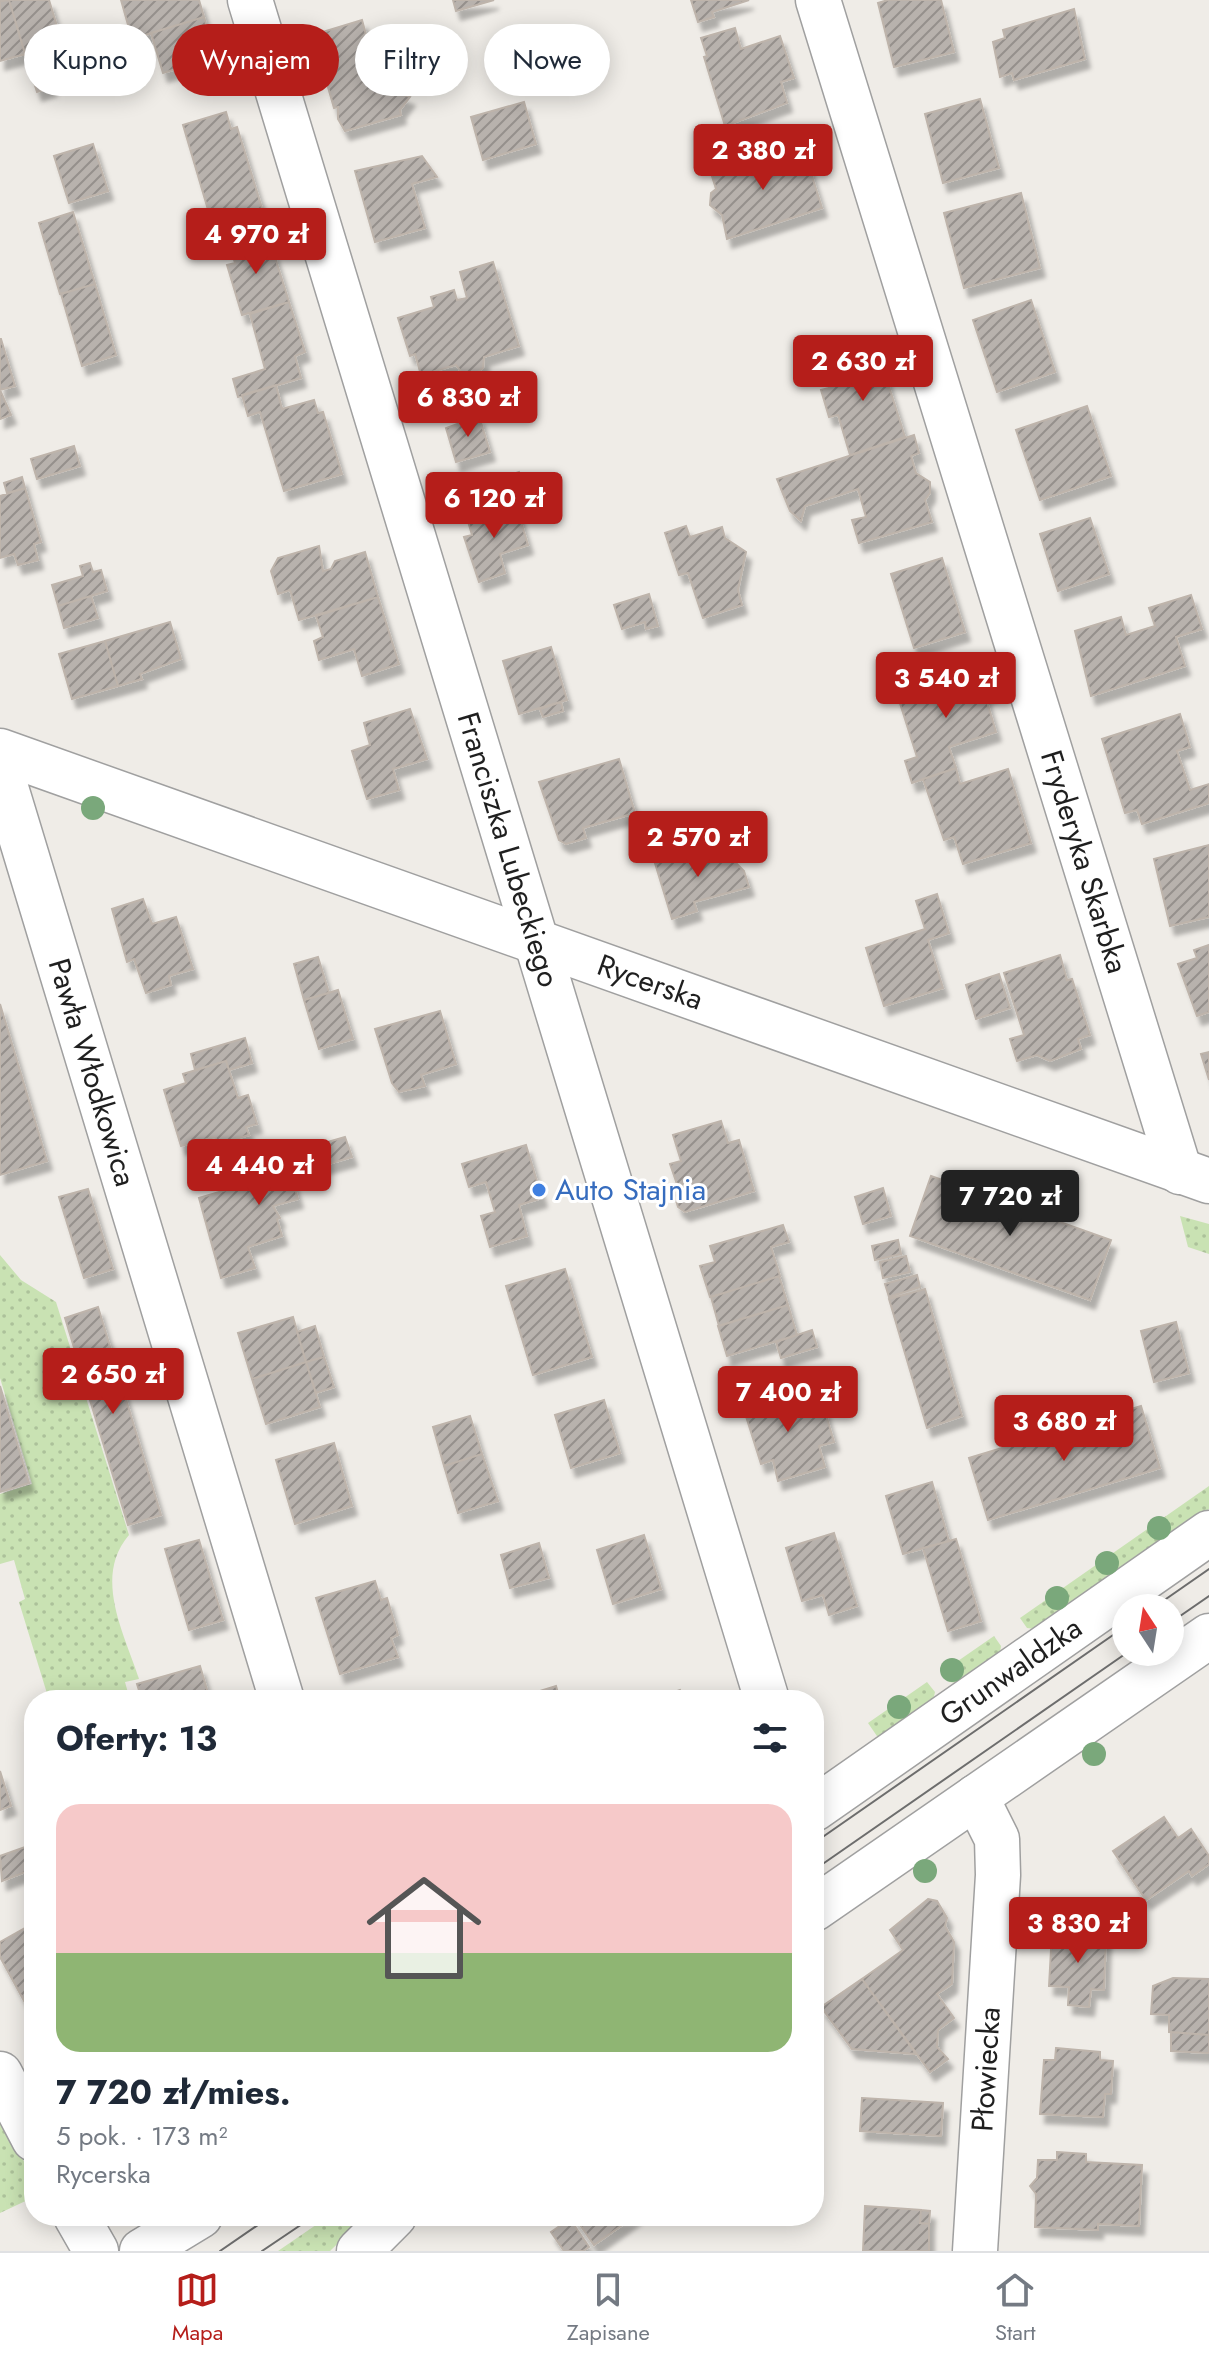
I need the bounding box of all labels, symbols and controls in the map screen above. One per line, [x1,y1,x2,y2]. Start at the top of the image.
chip: Kupno [24,24,156,96]
chip: Wynajem [172,24,339,96]
chip: Filtry [355,24,468,96]
chip: Nowe [484,24,610,96]
pin: 2 380 zł [680,124,846,192]
text: 2 380 zł [712,131,814,169]
pin: 4 970 zł [173,208,339,276]
text: 4 970 zł [204,215,308,253]
pin: 2 630 zł [780,335,946,403]
text: 2 630 zł [811,342,915,380]
pin: 6 830 zł [385,371,551,439]
text: 6 830 zł [416,378,520,416]
pin: 6 120 zł [411,472,577,540]
text: 6 120 zł [443,479,545,517]
pin: 3 540 zł [863,652,1029,720]
text: 3 540 zł [894,659,998,697]
street label: Franciszka Lubeckiego [447,707,571,992]
street label: Fryderyka Skarbka [1030,745,1139,979]
pin: 2 570 zł [615,811,781,879]
text: 2 570 zł [647,818,749,856]
street label: Rycerska [592,943,709,1020]
street label: Pawła Włodkowica [38,953,147,1192]
pin: 4 440 zł [176,1139,342,1207]
text: 4 440 zł [205,1146,313,1184]
place label: Auto Stajnia [555,1168,706,1211]
pin: 7 720 zł [927,1170,1093,1238]
text: 7 720 zł [959,1177,1061,1215]
marker: Auto Stajnia [530,1181,548,1199]
pin: 2 650 zł [30,1348,196,1416]
text: 2 650 zł [61,1355,165,1393]
pin: 7 400 zł [705,1366,871,1434]
text: 7 400 zł [736,1373,840,1411]
pin: 3 680 zł [981,1395,1147,1463]
text: 3 680 zł [1012,1402,1116,1440]
north arrow [1112,1594,1184,1666]
map controls [1112,1594,1184,1666]
street label: Grunwaldzka [930,1606,1090,1736]
text: Oferty: 13 [56,1714,217,1763]
icon: filters [748,1716,792,1760]
icon: home [352,1856,496,2000]
pin: 3 830 zł [995,1897,1161,1965]
text: 3 830 zł [1027,1904,1129,1942]
street label: Płowiecka [960,2006,1011,2133]
text: 7 720 zł/mies. [56,2068,291,2117]
text: 5 pok. · 173 m² [56,2117,228,2155]
text: Rycerska [56,2155,151,2193]
tab: Mapa [172,2268,223,2348]
tab: Zapisane [567,2268,650,2348]
tab: Start [993,2268,1037,2348]

